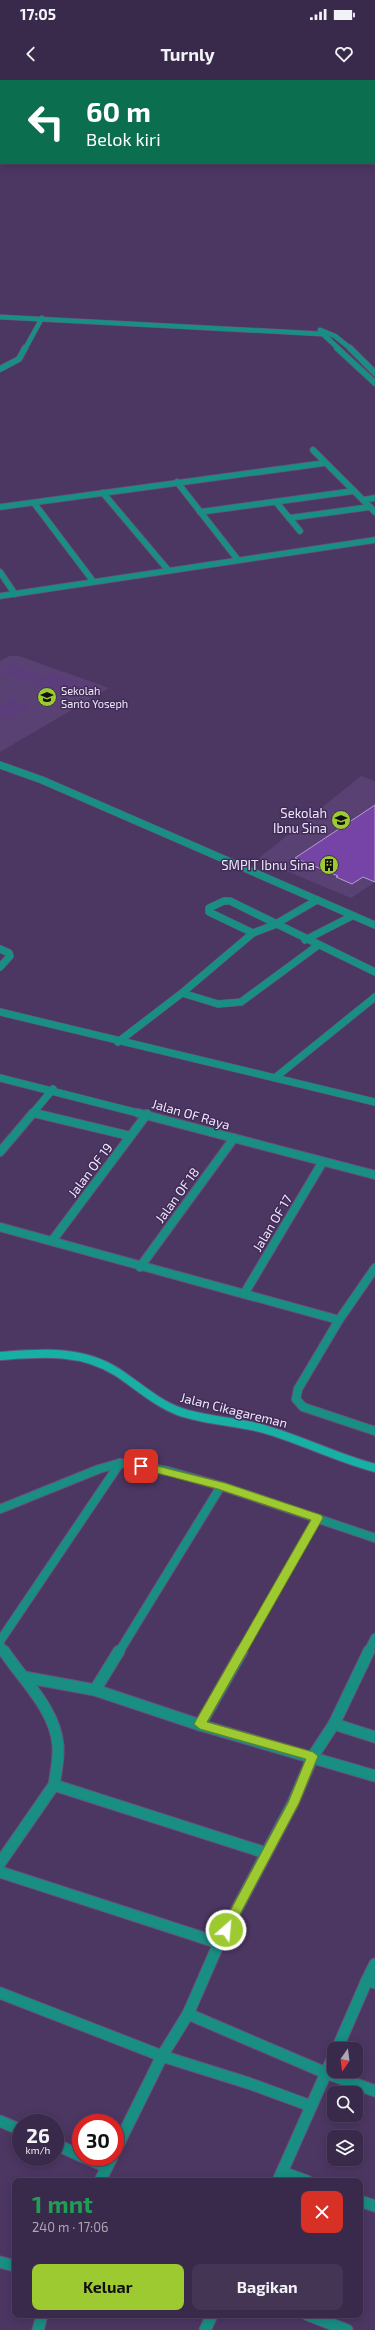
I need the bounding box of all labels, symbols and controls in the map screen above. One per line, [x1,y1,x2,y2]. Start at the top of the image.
text: 17:05 [20,5,56,23]
icon: back [20,43,42,65]
text: Turnly [160,43,215,65]
icon: heart [333,43,355,65]
text: 60 m [86,94,151,128]
icon: left [20,96,72,148]
text: Belok kiri [86,128,161,150]
place label: Sekolah Santo Yoseph [61,684,128,710]
school or university icon: Sekolah Santo Yoseph [36,686,58,708]
place label: Sekolah Ibnu Sina [273,805,327,836]
school or university icon: Sekolah Ibnu Sina [330,809,352,831]
building icon: SMPIT Ibnu Sina [318,854,340,876]
place label: SMPIT Ibnu Sina [221,857,315,873]
street label: Jalan OF Raya [150,1095,232,1133]
street label: Jalan OF 19 [64,1140,116,1200]
street label: Jalan OF 18 [152,1164,202,1226]
street label: Jalan OF 17 [249,1192,295,1254]
street label: Jalan Cikagareman [179,1389,289,1431]
pin [124,1449,158,1483]
icon: arrive [130,1455,152,1477]
position arrow [205,1909,247,1951]
north arrow [327,2042,363,2078]
map controls [327,2042,363,2166]
button: search [327,2086,363,2122]
speed limit sign: 30 [72,2114,124,2166]
text: 26 [26,2123,50,2147]
button: layers [327,2130,363,2166]
text: km/h [26,2144,50,2156]
text: 1 mnt [32,2189,93,2218]
button: close [301,2191,343,2233]
text: 240 m · 17:06 [32,2219,108,2235]
button: Keluar [32,2264,184,2310]
button: Bagikan [192,2264,343,2310]

